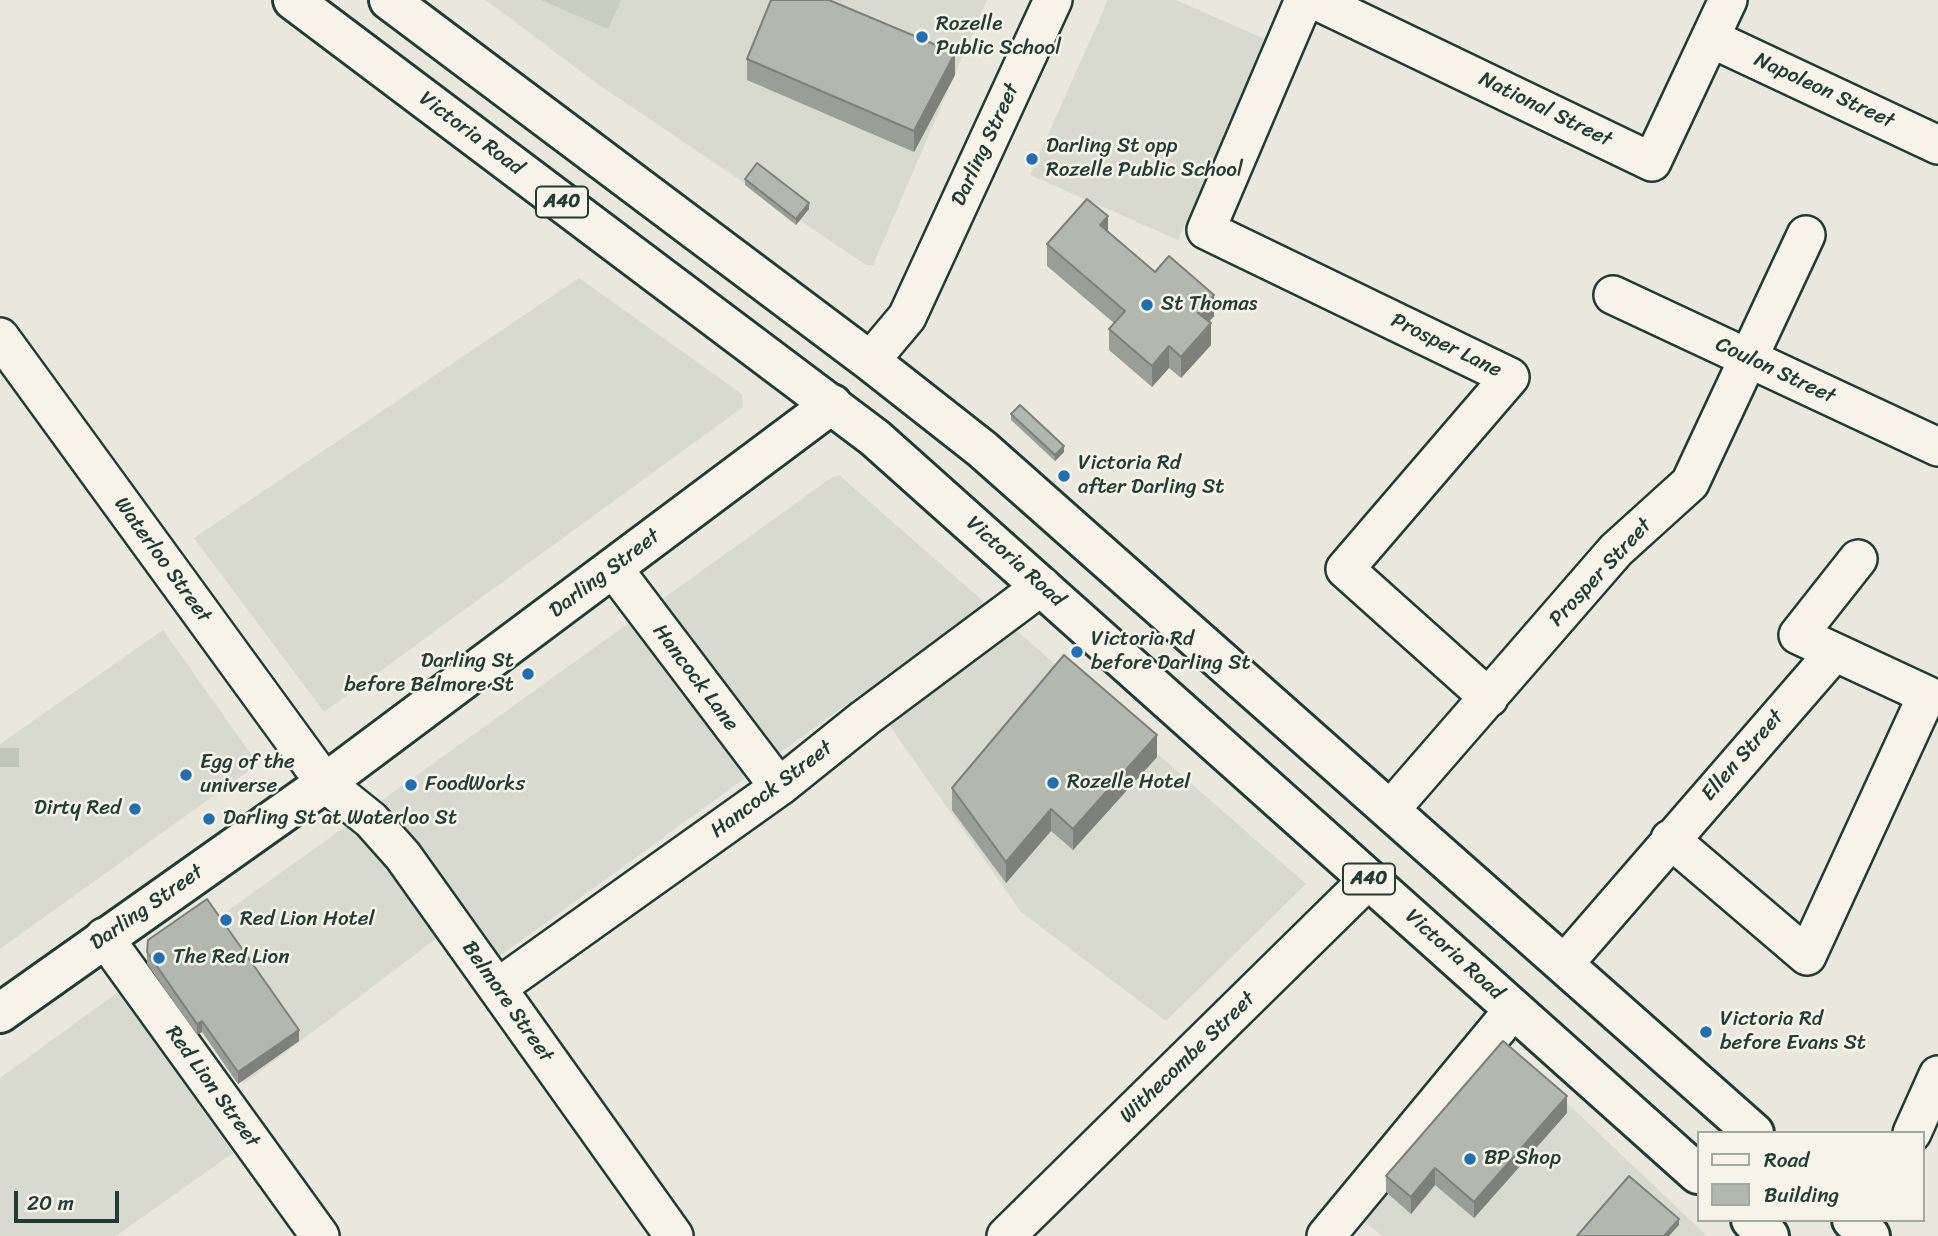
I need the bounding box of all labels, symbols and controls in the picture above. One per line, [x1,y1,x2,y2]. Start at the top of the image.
place label: Rozelle Public School [936,12,1061,62]
marker: Rozelle Public School [914,29,930,45]
street label: Napoleon Street [1750,48,1898,134]
street label: National Street [1474,67,1616,153]
street label: Darling Street [947,80,1025,210]
street label: Victoria Road [414,87,528,181]
place label: Darling St opp Rozelle Public School [1046,134,1243,184]
marker: Darling St opp Rozelle Public School [1024,151,1040,167]
road number: A40 [536,186,588,218]
place label: St Thomas [1161,292,1257,318]
marker: St Thomas [1139,297,1155,313]
street label: Prosper Lane [1387,308,1505,384]
street label: Coulon Street [1711,332,1839,410]
place label: Victoria Rd after Darling St [1078,451,1224,501]
marker: Victoria Rd after Darling St [1056,468,1072,484]
street label: Waterloo Street [108,492,216,628]
street label: Victoria Road [960,511,1070,613]
street label: Prosper Street [1545,514,1657,632]
street label: Darling Street [545,524,665,624]
street label: Hancock Lane [647,620,743,736]
place label: Victoria Rd before Darling St [1091,627,1251,677]
marker: Victoria Rd before Darling St [1069,644,1085,660]
place label: Darling St before Belmore St [344,649,514,699]
marker: Darling St before Belmore St [520,666,536,682]
street label: Ellen Street [1697,705,1789,807]
street label: Hancock Street [706,736,838,844]
place label: Egg of the universe [200,750,295,800]
marker: Egg of the universe [178,767,194,783]
place label: Rozelle Hotel [1067,770,1190,796]
place label: FoodWorks [425,772,525,798]
marker: Rozelle Hotel [1045,775,1061,791]
marker: FoodWorks [403,777,419,793]
place label: Dirty Red [34,796,121,822]
marker: Dirty Red [127,801,143,817]
place label: Darling St at Waterloo St [223,806,457,832]
marker: Darling St at Waterloo St [201,811,217,827]
street label: Darling Street [86,860,208,956]
road number: A40 [1343,864,1395,894]
street label: Victoria Road [1399,904,1509,1006]
place label: Red Lion Hotel [240,907,375,933]
marker: Red Lion Hotel [218,912,234,928]
street label: Belmore Street [456,937,558,1067]
place label: The Red Lion [173,945,289,971]
marker: The Red Lion [151,950,167,966]
street label: Withecombe Street [1115,987,1261,1129]
place label: Victoria Rd before Evans St [1720,1007,1866,1057]
street label: Red Lion Street [159,1021,265,1153]
marker: Victoria Rd before Evans St [1698,1024,1714,1040]
legend [1696,1131,1924,1222]
text: Road [1764,1141,1809,1179]
place label: BP Shop [1484,1146,1561,1172]
marker: BP Shop [1462,1151,1478,1167]
scale bar [18,1176,122,1220]
text: Building [1764,1176,1839,1214]
text: 20 m [27,1184,74,1222]

